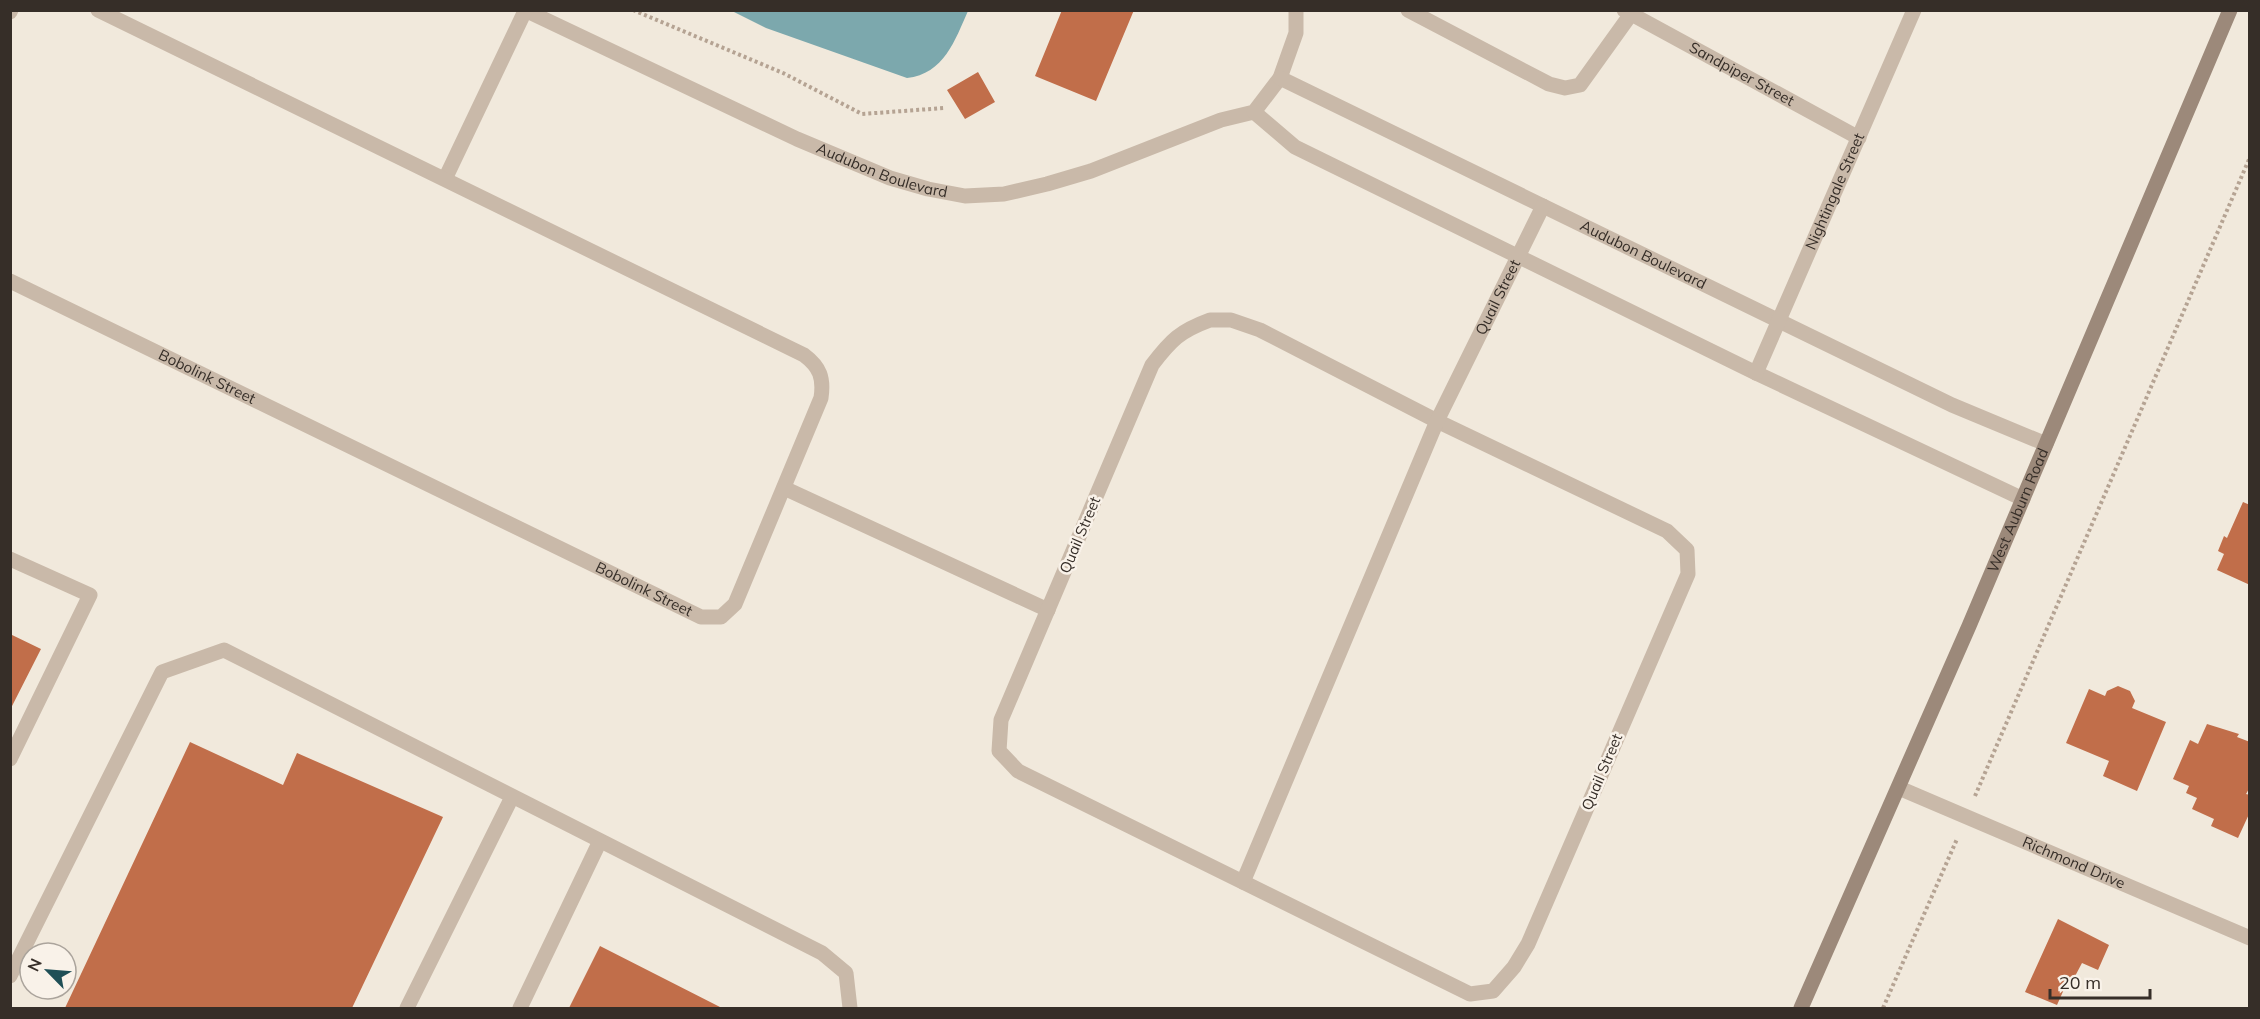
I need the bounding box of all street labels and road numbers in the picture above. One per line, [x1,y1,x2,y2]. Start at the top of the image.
street label: Sandpiper Street [1686,37,1798,110]
street label: Nightingale Street [1801,130,1868,253]
street label: Audubon Boulevard [814,138,949,201]
street label: Audubon Boulevard [1577,216,1710,293]
street label: Quail Street [1471,256,1524,338]
street label: Bobolink Street [156,345,259,408]
street label: West Auburn Road [1983,445,2052,575]
street label: Quail Street [1055,493,1104,576]
street label: Bobolink Street [593,557,696,620]
street label: Quail Street [1577,730,1626,813]
street label: Richmond Drive [2020,832,2128,893]

